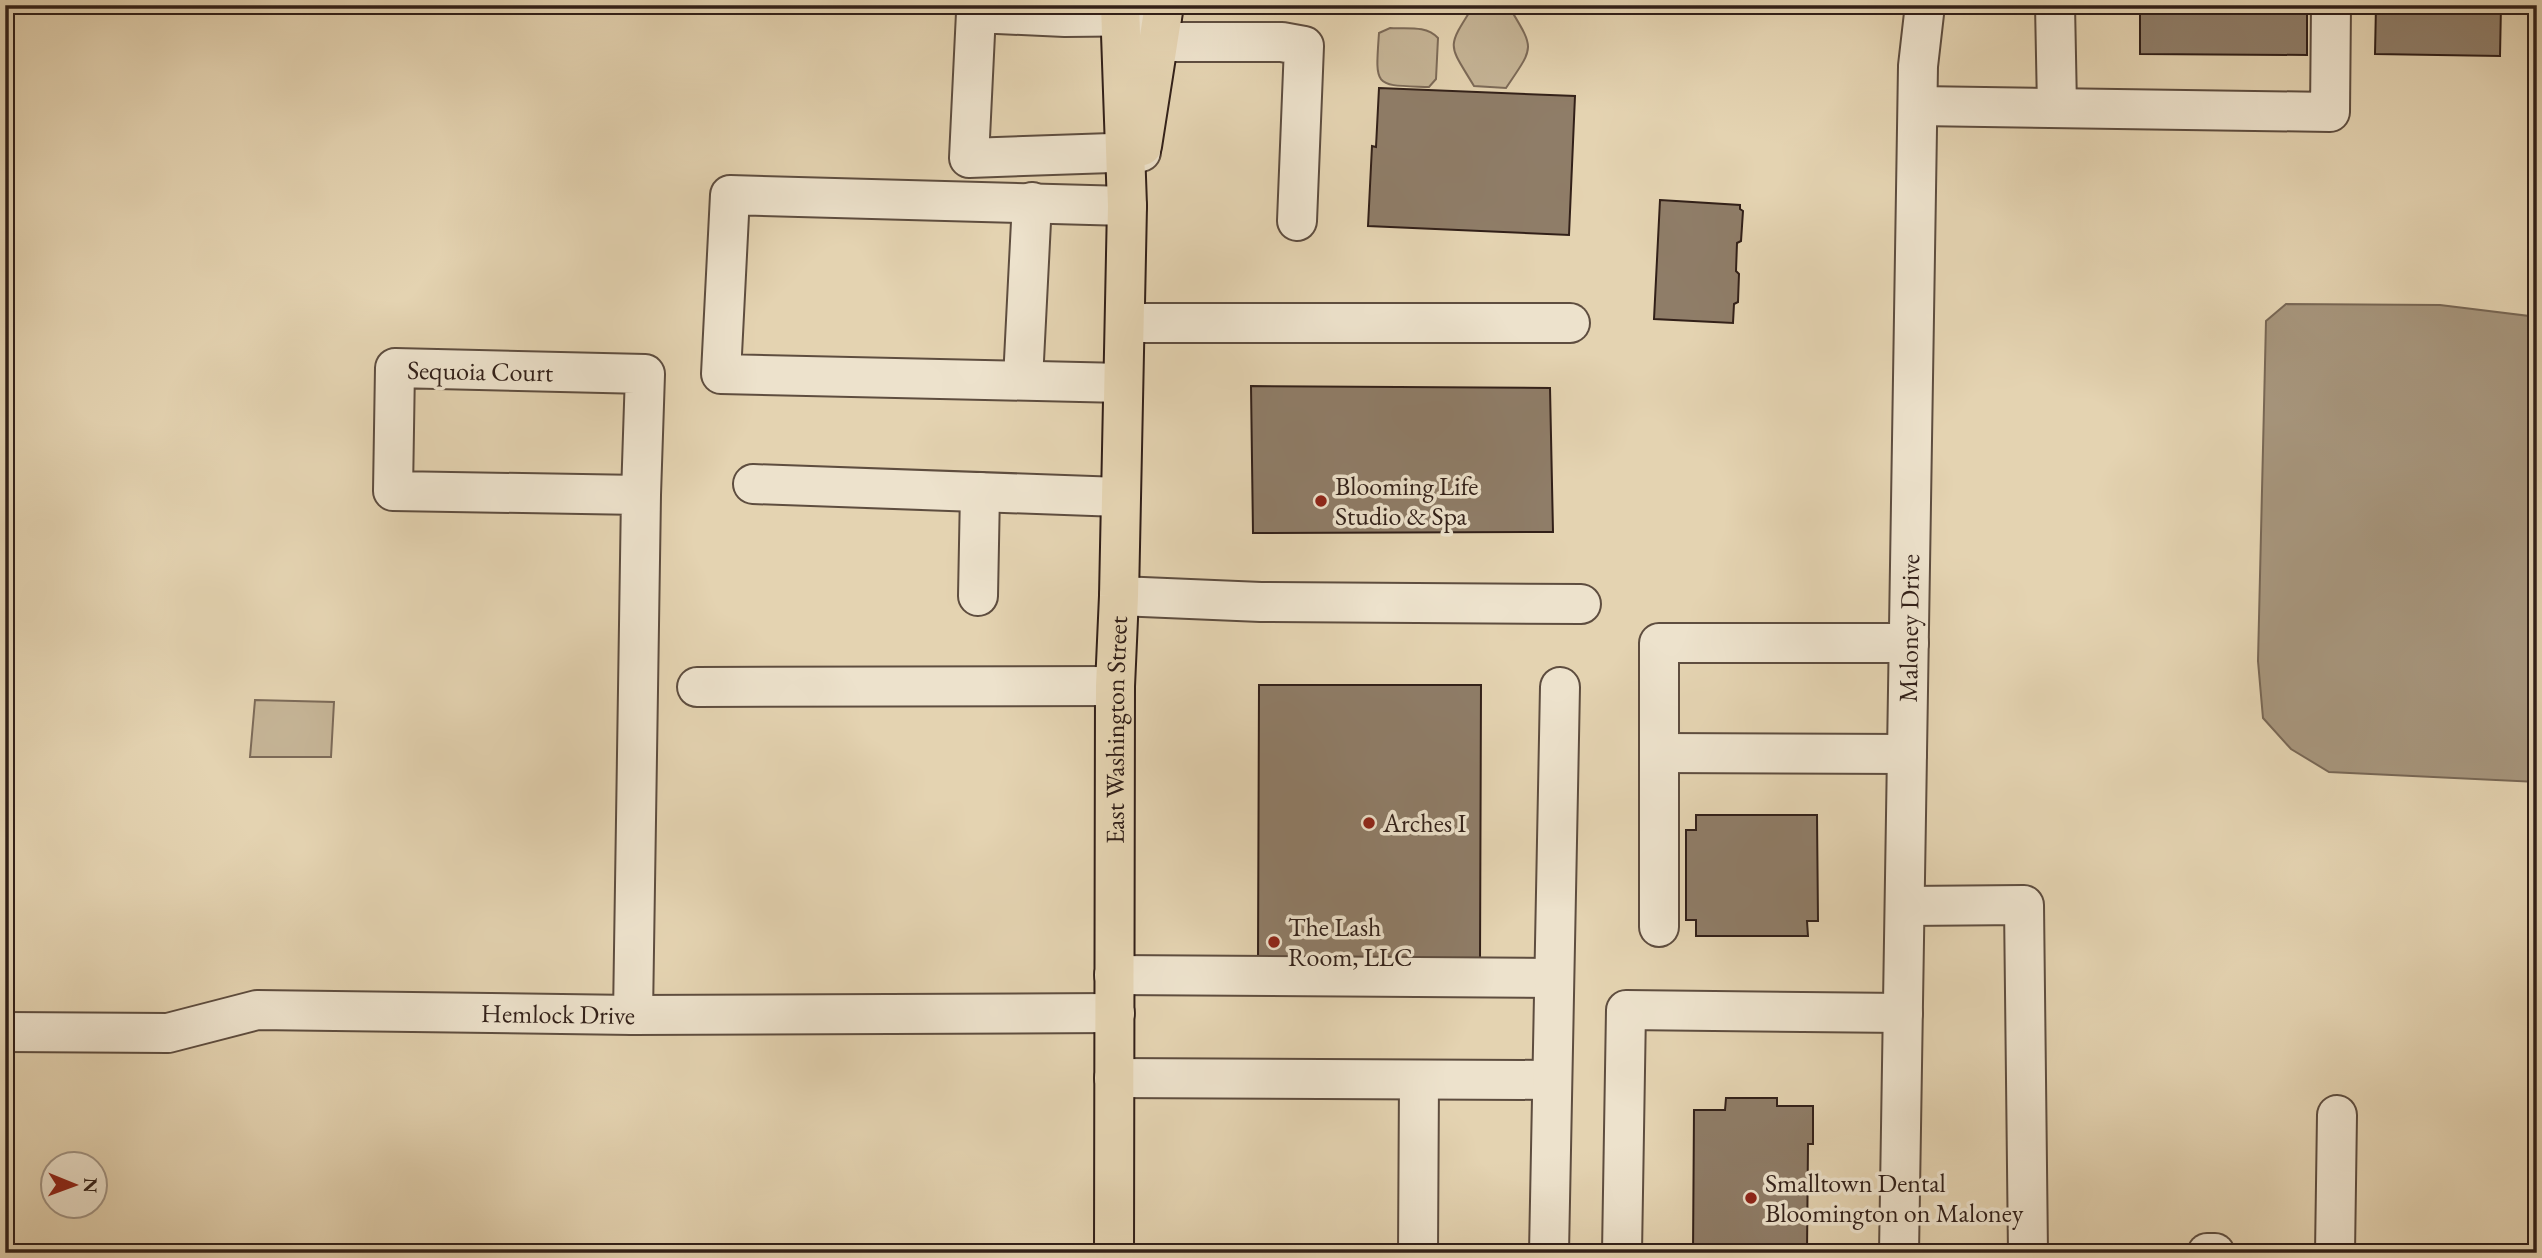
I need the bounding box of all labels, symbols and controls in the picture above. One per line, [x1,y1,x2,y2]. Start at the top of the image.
street label: Sequoia Court [407,353,553,389]
place label: Blooming Life Studio & Spa [1335,469,1478,533]
marker: Blooming Life Studio & Spa [1313,493,1329,509]
street label: Maloney Drive [1891,554,1927,703]
street label: East Washington Street [1098,615,1135,844]
place label: Arches I [1382,806,1466,840]
marker: Arches I [1361,815,1377,831]
place label: The Lash Room, LLC [1288,910,1413,974]
marker: The Lash Room, LLC [1266,934,1282,950]
street label: Hemlock Drive [481,996,635,1032]
north arrow [38,1150,108,1220]
place label: Smalltown Dental Bloomington on Maloney [1765,1166,2024,1230]
text: N [78,1177,103,1194]
marker: Smalltown Dental Bloomington on Maloney [1743,1190,1759,1206]

